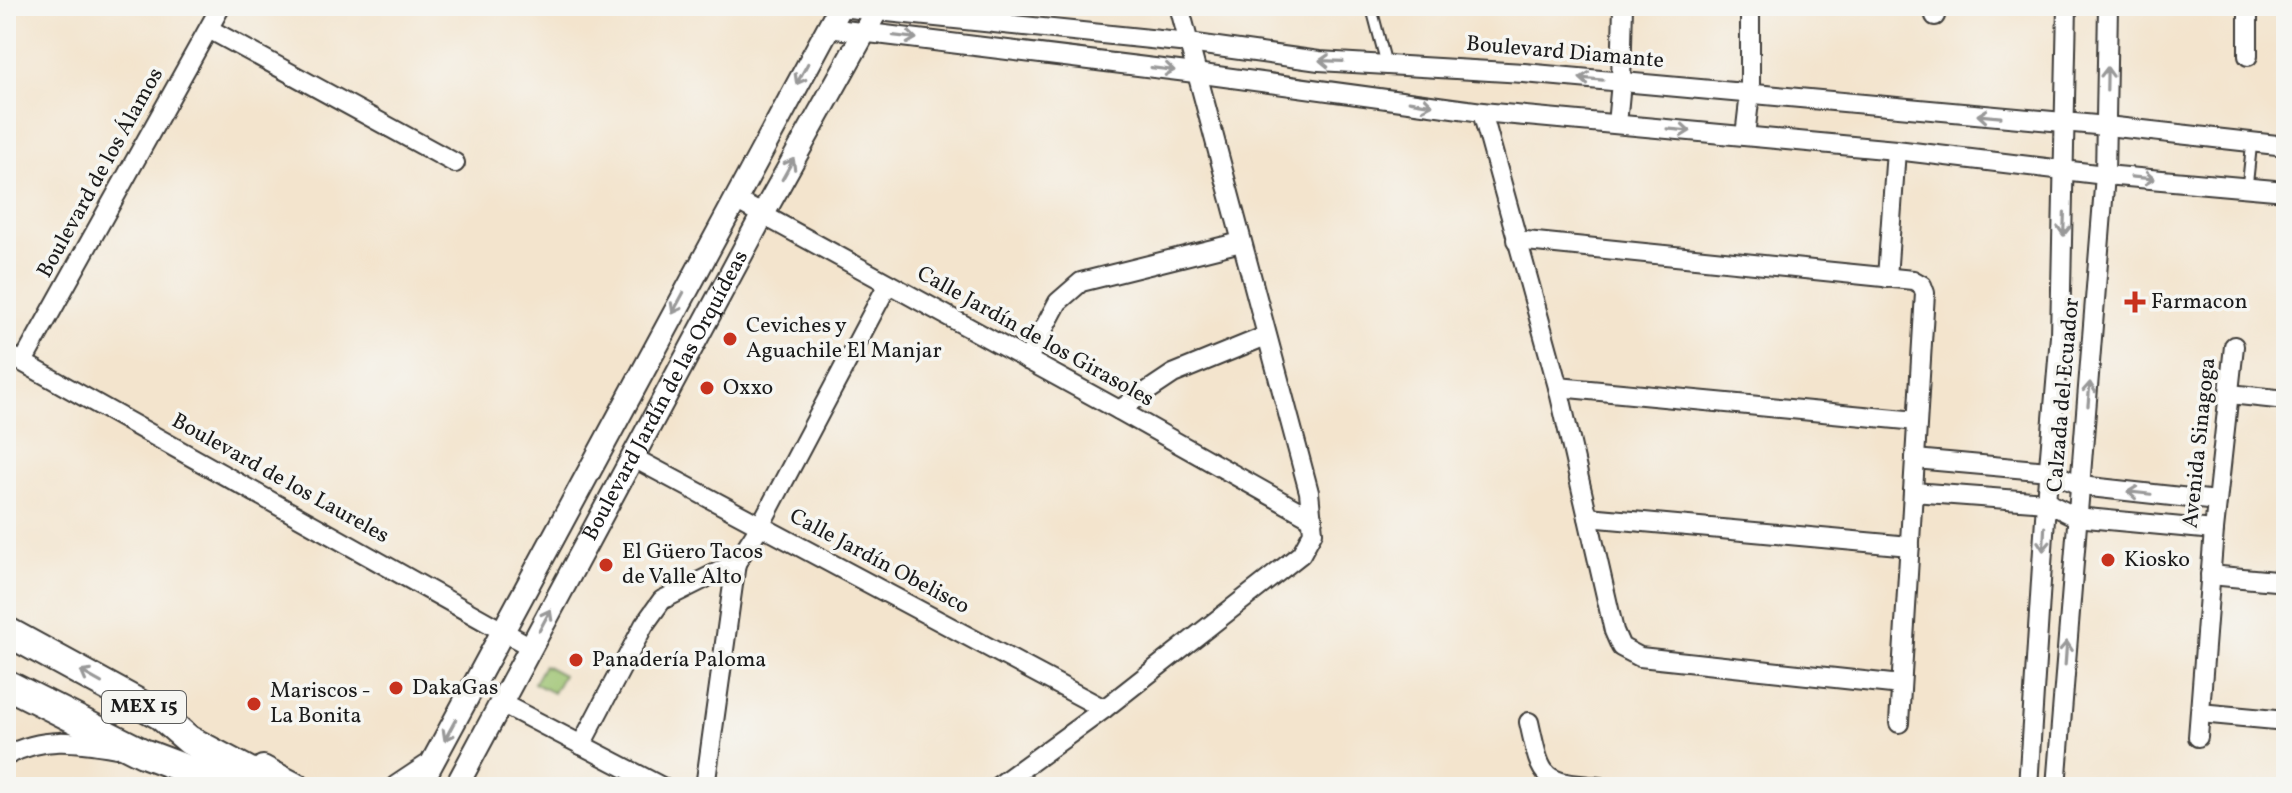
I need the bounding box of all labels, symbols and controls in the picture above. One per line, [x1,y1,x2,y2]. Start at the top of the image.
street label: Boulevard Diamante [1465,29,1665,77]
one-way arrow [892,30,917,45]
one-way arrow [1318,54,1345,69]
street label: Boulevard de los Álamos [30,62,172,284]
one-way arrow [794,62,810,86]
one-way arrow [1150,62,1175,77]
one-way arrow [2099,66,2115,93]
one-way arrow [1578,71,1605,86]
one-way arrow [1408,96,1433,111]
one-way arrow [1976,108,2003,123]
one-way arrow [1666,123,1692,138]
one-way arrow [781,158,797,181]
one-way arrow [2129,171,2156,186]
one-way arrow [2056,210,2071,237]
street label: Boulevard Jardín de las Orquídeas [575,245,756,546]
street label: Calle Jardín de los Girasoles [911,259,1159,415]
place label: Farmacon [2151,287,2248,318]
one-way arrow [670,290,686,314]
marker: Farmacon [2126,293,2144,311]
street label: Calzada del Ecuador [2040,296,2088,494]
place label: Ceviches y Aguachile El Manjar [746,311,942,367]
marker: Ceviches y Aguachile El Manjar [721,330,739,348]
street label: Avenida Sinagoga [2176,356,2224,530]
place label: Oxxo [723,373,773,404]
marker: Oxxo [698,379,716,397]
one-way arrow [2082,381,2097,408]
street label: Boulevard de los Laureles [166,406,394,552]
one-way arrow [2126,485,2153,500]
street label: Calle Jardín Obelisco [783,501,975,623]
one-way arrow [2036,525,2051,552]
place label: El Güero Tacos de Valle Alto [622,537,763,593]
place label: Kiosko [2124,545,2190,576]
marker: Kiosko [2099,551,2117,569]
marker: El Güero Tacos de Valle Alto [597,556,615,574]
one-way arrow [538,608,554,632]
one-way arrow [2059,640,2074,667]
place label: Panadería Paloma [592,645,766,676]
marker: Panadería Paloma [567,651,585,669]
one-way arrow [79,669,103,685]
place label: DakaGas [412,673,498,704]
place label: Mariscos - La Bonita [270,676,371,732]
marker: DakaGas [387,679,405,697]
road number: MEX 15 [102,691,186,723]
marker: Mariscos - La Bonita [245,695,263,713]
one-way arrow [442,717,457,741]

